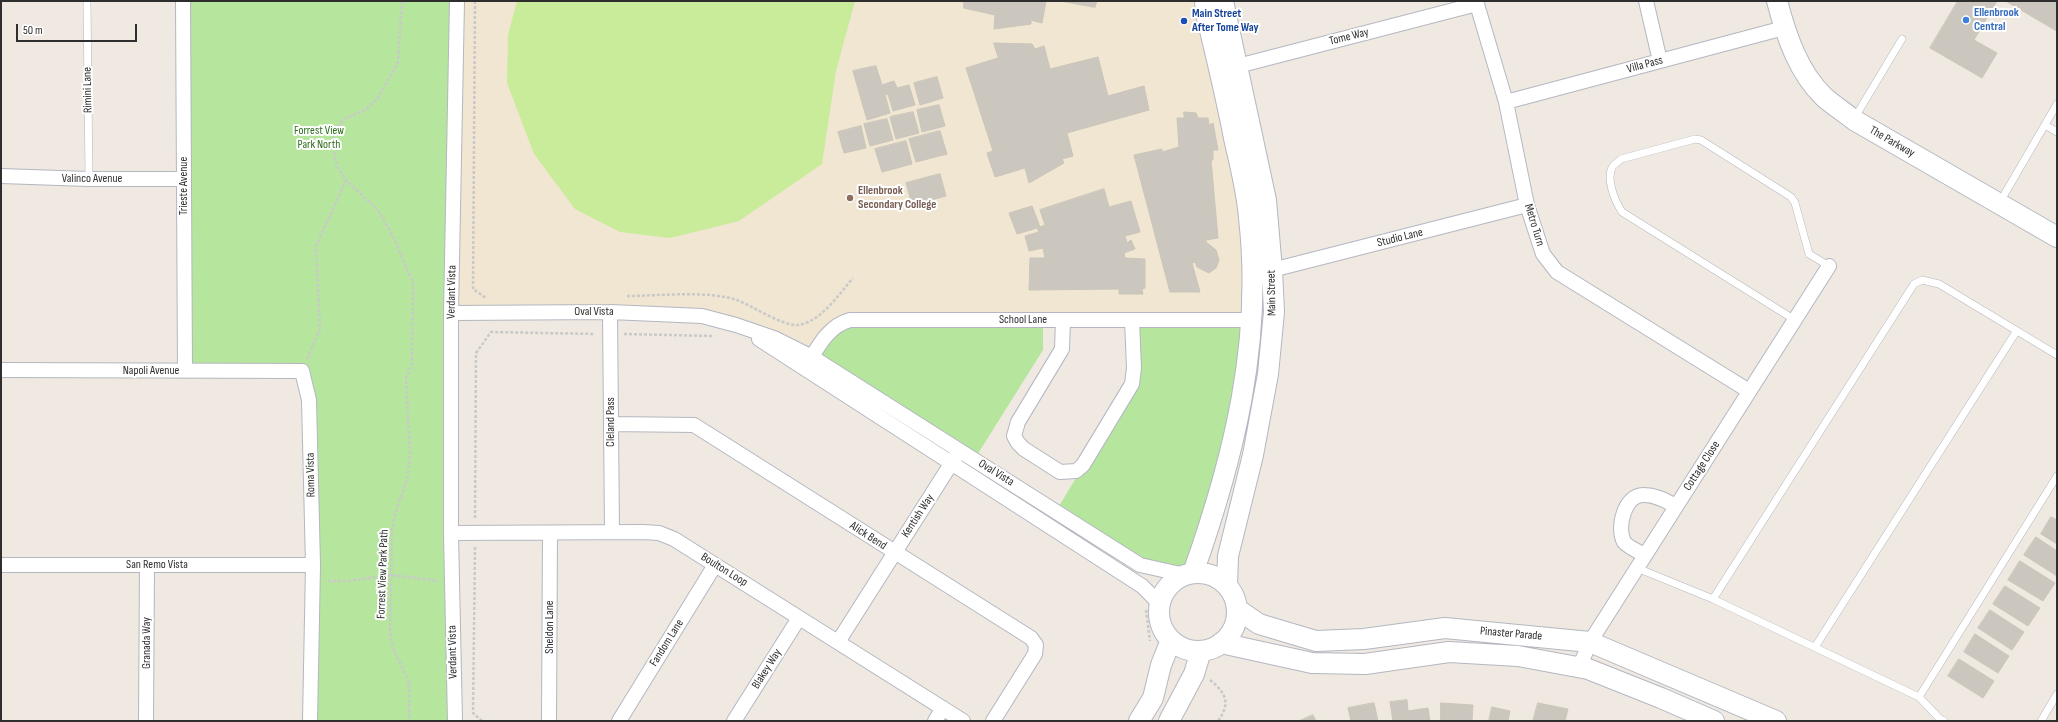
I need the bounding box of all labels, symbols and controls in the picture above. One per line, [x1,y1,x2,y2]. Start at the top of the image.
place label: Ellenbrook Central [1974,6,2019,34]
place label: Main Street After Tome Way [1192,7,1259,35]
marker: Ellenbrook Central [1961,15,1971,25]
scale bar [18,16,139,42]
marker: Main Street After Tome Way [1179,16,1189,26]
text: 50 m [23,23,43,38]
street label: Tome Way [1328,25,1370,49]
street label: Villa Pass [1625,53,1665,77]
street label: Rimini Lane [80,67,96,113]
street label: The Parkway [1867,123,1917,161]
park label: Forrest View Park North [294,124,344,152]
street label: Trieste Avenue [177,157,191,215]
street label: Valinco Avenue [62,172,122,186]
place label: Ellenbrook Secondary College [858,184,936,212]
marker: Ellenbrook Secondary College [845,193,855,203]
street label: Metro Turn [1521,202,1547,248]
street label: Studio Lane [1375,225,1425,251]
street label: Verdant Vista [444,265,460,319]
street label: Main Street [1264,270,1280,316]
street label: Oval Vista [574,305,614,319]
street label: School Lane [999,313,1047,327]
street label: Napoli Avenue [123,364,179,378]
street label: Cleland Pass [604,397,618,447]
street label: Cottage Close [1681,439,1723,493]
street label: Roma Vista [303,452,319,498]
street label: Oval Vista [976,456,1016,490]
street label: Kentish Way [899,491,937,541]
street label: Alick Bend [847,519,889,553]
street label: Forrest View Park Path [374,529,392,619]
street label: Boulton Loop [698,550,750,590]
street label: San Remo Vista [126,558,188,572]
street label: Sheldon Lane [543,600,557,654]
street label: Granada Way [140,617,154,669]
street label: Fandom Lane [647,617,687,669]
street label: Pinaster Parade [1479,624,1543,644]
street label: Verdant Vista [445,625,461,679]
street label: Blakey Way [749,646,785,692]

